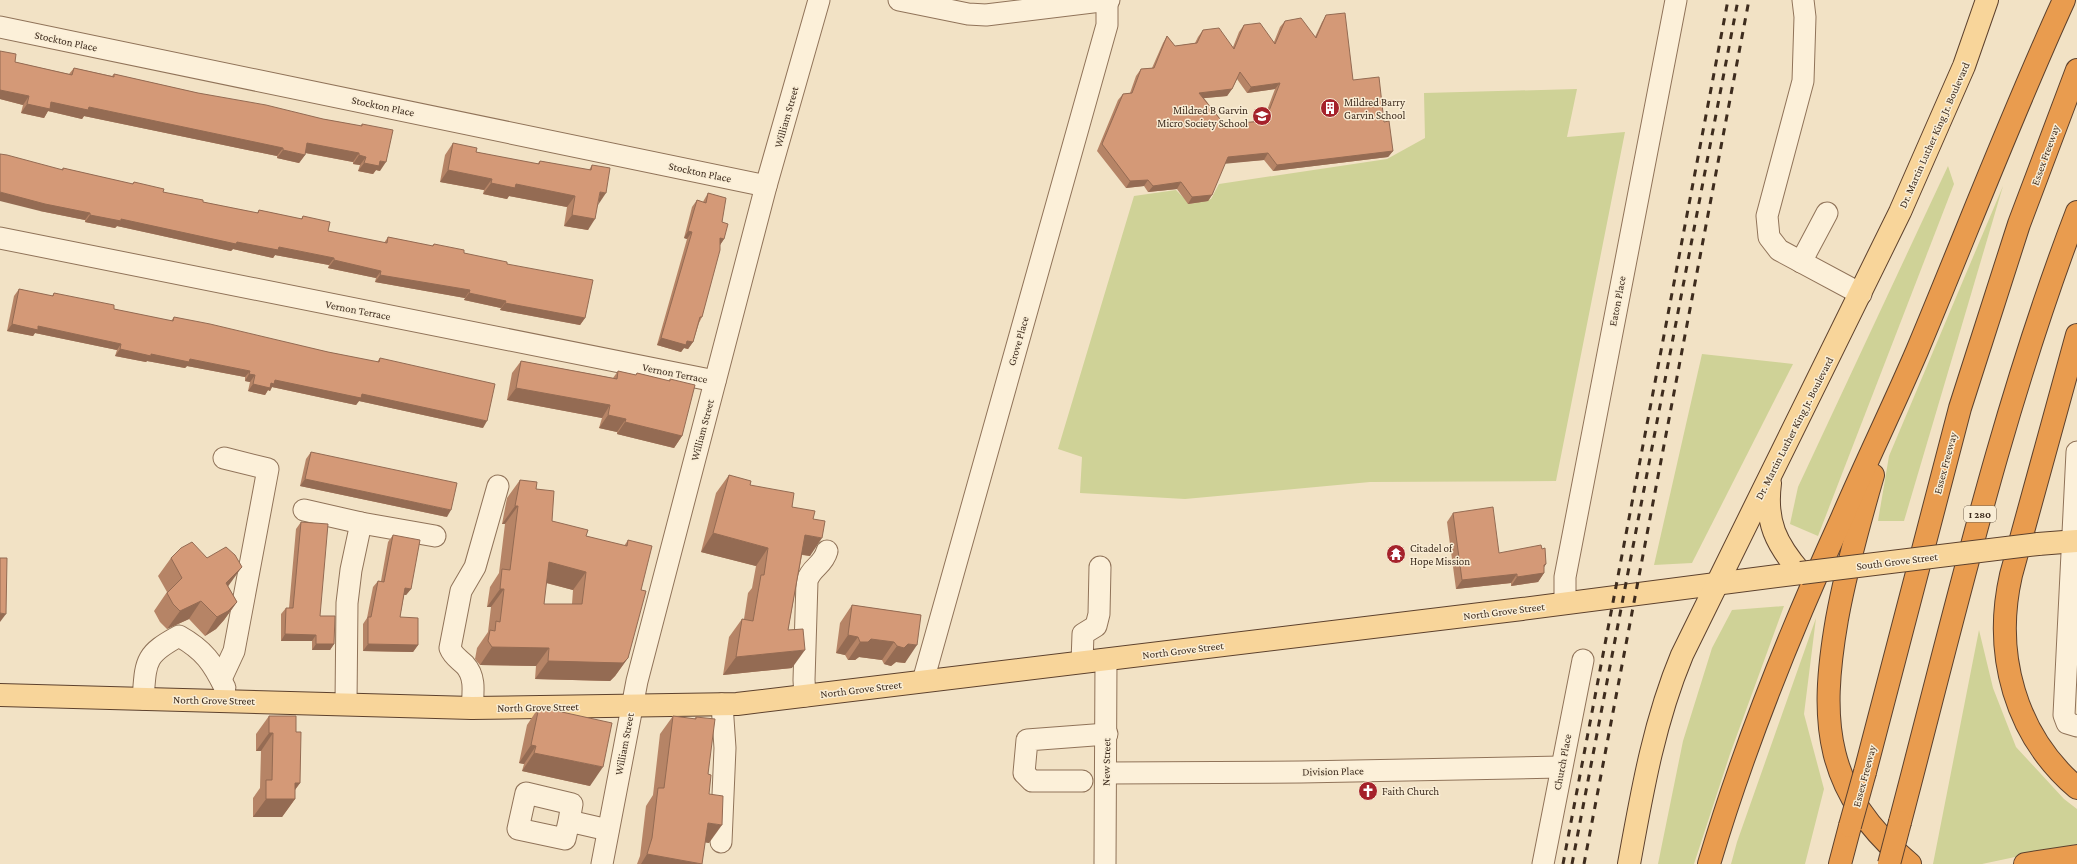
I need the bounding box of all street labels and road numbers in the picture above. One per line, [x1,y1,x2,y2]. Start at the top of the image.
street label: Stockton Place [34,29,99,54]
street label: Dr. Martin Luther King Jr. Boulevard [1896,60,1973,210]
street label: William Street [772,85,801,149]
street label: Stockton Place [351,94,416,119]
street label: Essex Freeway [2029,122,2063,187]
street label: Stockton Place [668,160,733,185]
street label: Eaton Place [1606,275,1628,327]
street label: Vernon Terrace [324,298,392,322]
street label: Grove Place [1005,315,1031,367]
street label: Dr. Martin Luther King Jr. Boulevard [1753,354,1836,502]
street label: Vernon Terrace [641,361,709,385]
street label: William Street [688,398,716,462]
street label: Essex Freeway [1931,430,1960,495]
road number: I 280 [1964,506,1996,522]
street label: South Grove Street [1856,550,1939,572]
street label: North Grove Street [1463,600,1546,622]
street label: North Grove Street [1142,639,1225,661]
street label: North Grove Street [820,678,903,700]
street label: North Grove Street [173,693,255,707]
street label: North Grove Street [497,700,579,714]
street label: William Street [612,711,636,776]
street label: Church Place [1551,733,1573,791]
street label: New Street [1100,738,1112,786]
street label: Essex Freeway [1850,743,1879,808]
street label: Division Place [1302,764,1364,778]

